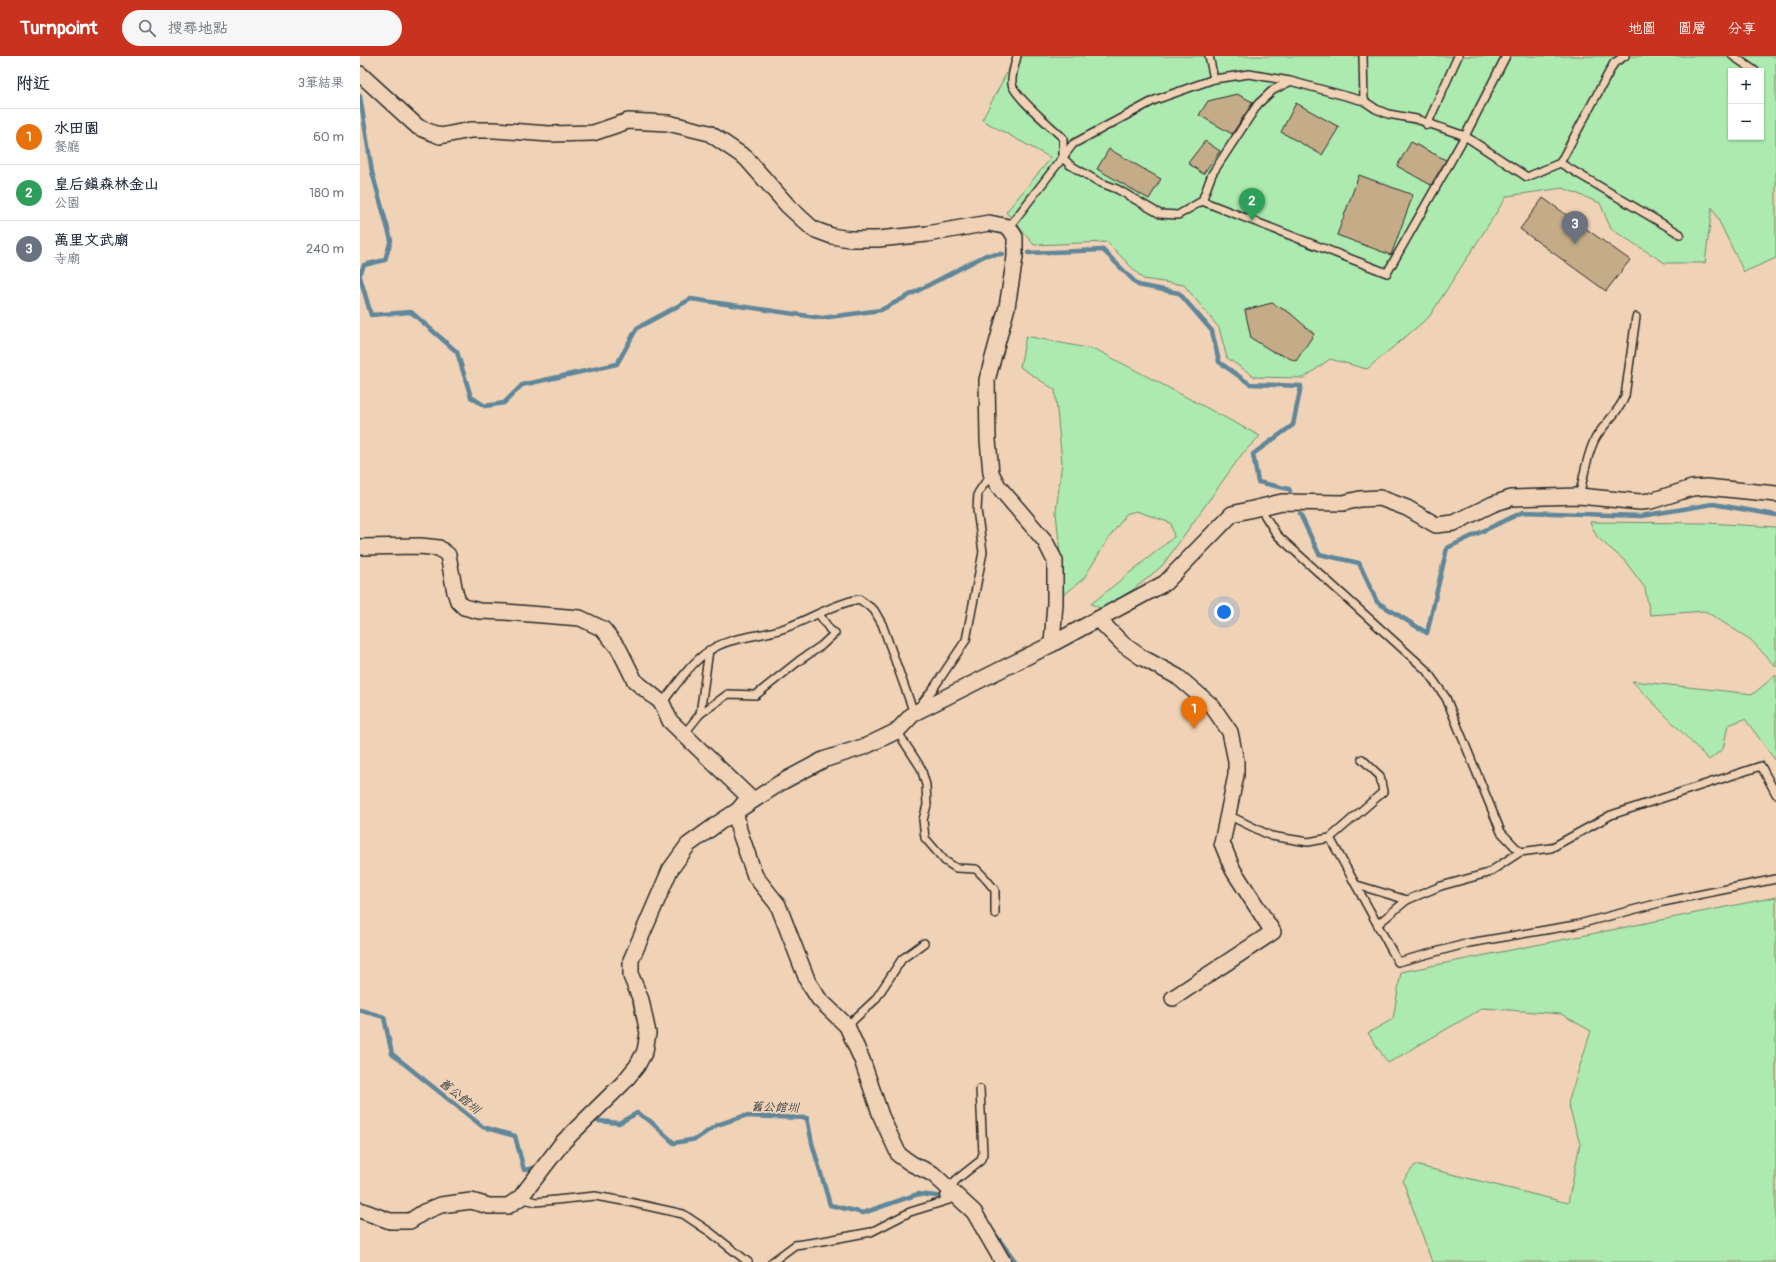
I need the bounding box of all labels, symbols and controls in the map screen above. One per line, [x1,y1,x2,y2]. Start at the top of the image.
search box [122,10,402,46]
text: Turnpoint [20,16,98,40]
icon: search [136,17,158,39]
text: 搜尋地點 [168,19,228,38]
text: 地圖 [1628,20,1656,37]
text: 圖層 [1678,20,1706,37]
text: 分享 [1728,20,1756,37]
map controls [1728,68,1764,140]
button: + [1728,68,1764,104]
text: 附近 [16,73,50,94]
text: 3筆結果 [298,75,344,91]
button: − [1728,104,1764,140]
text: 水田園 [54,119,99,138]
text: 1 [26,129,32,145]
text: 60 m [313,129,344,145]
text: 餐廳 [54,139,80,155]
text: 皇后鎮森林金山 [54,175,159,194]
text: 2 [25,185,33,201]
text: 180 m [309,185,344,201]
pin: 2 [1239,188,1265,221]
text: 公園 [54,195,80,211]
pin: 3 [1562,211,1588,244]
text: 萬里文武廟 [54,231,129,250]
text: 3 [25,241,33,257]
text: 240 m [306,241,344,257]
text: 寺廟 [54,251,80,267]
your location [1214,602,1234,622]
pin: 1 [1181,696,1207,729]
water label: 舊公館圳 [436,1075,485,1119]
water label: 舊公館圳 [751,1099,801,1116]

